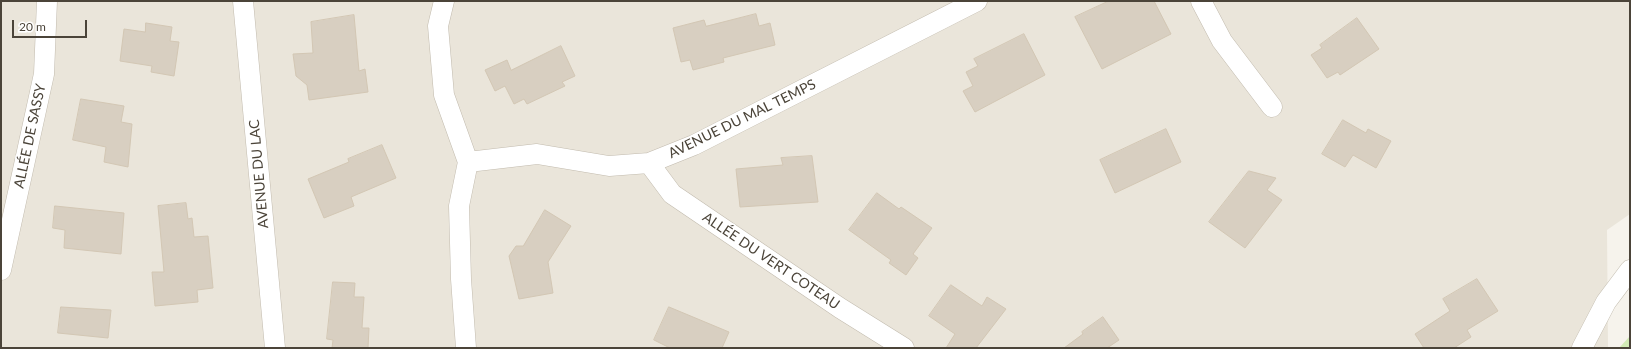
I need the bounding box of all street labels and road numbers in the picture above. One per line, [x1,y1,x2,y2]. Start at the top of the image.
street label: AVENUE DU MAL TEMPS [665,76,819,162]
street label: ALLÉE DE SASSY [11,82,49,190]
street label: AVENUE DU LAC [246,119,272,229]
street label: ALLÉE DU VERT COTEAU [699,209,843,313]

